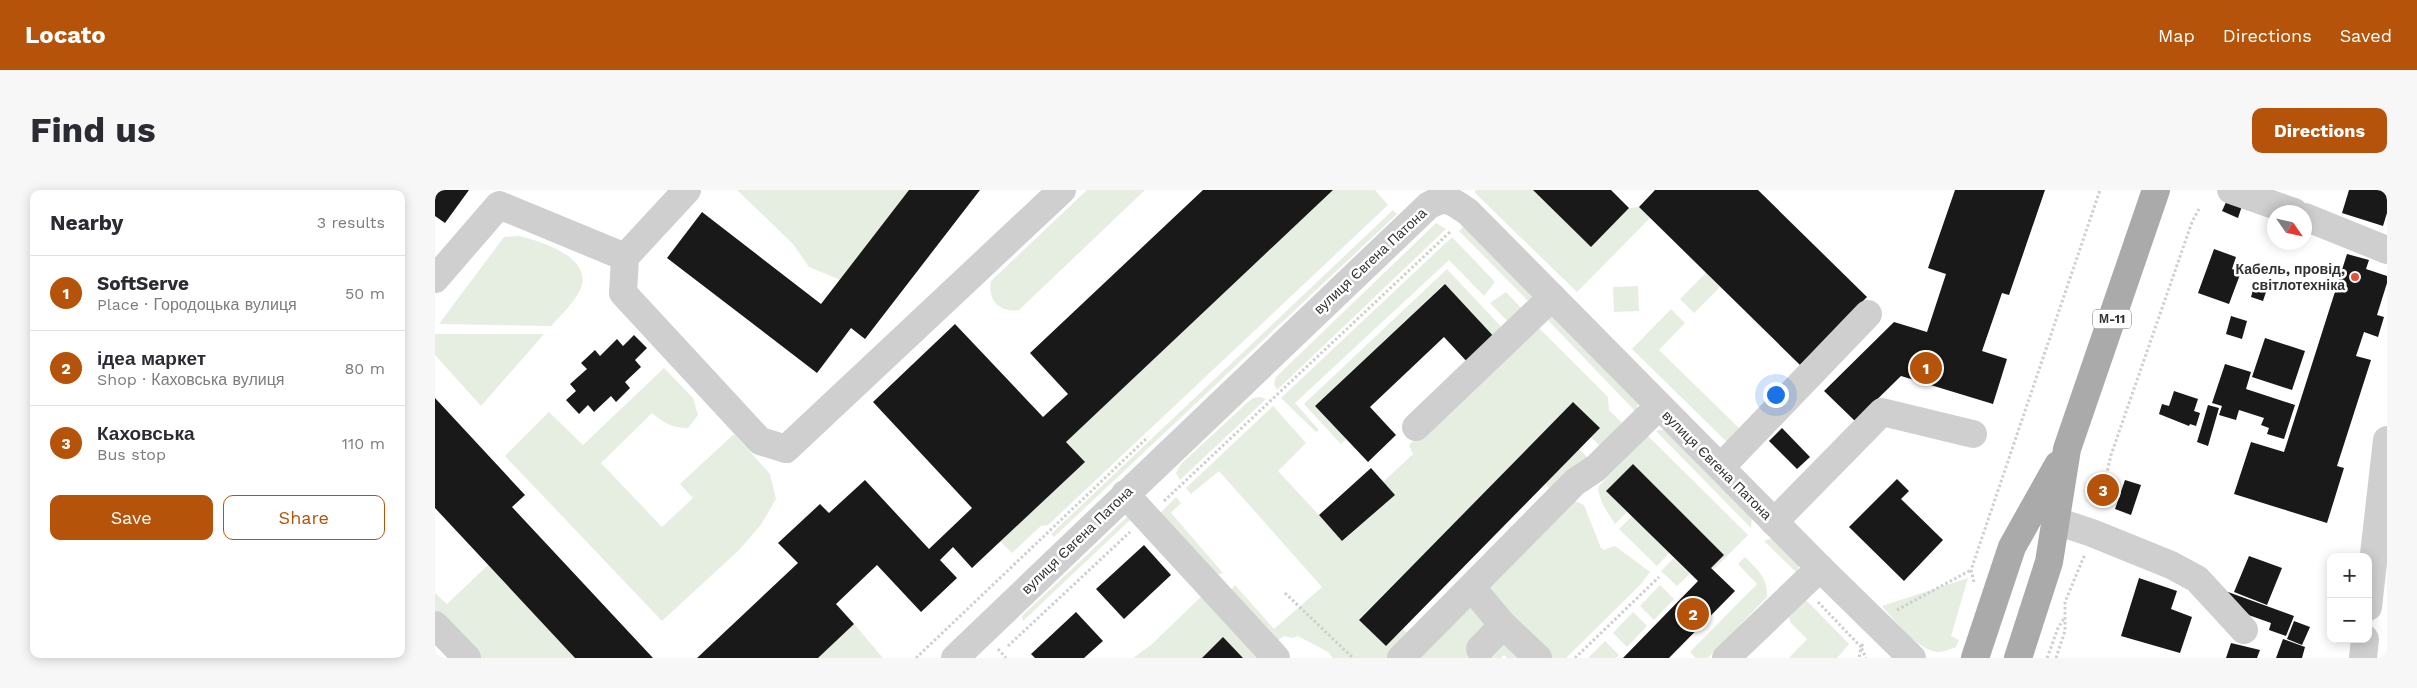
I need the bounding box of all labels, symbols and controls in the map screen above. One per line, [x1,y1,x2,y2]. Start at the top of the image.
text: Locato [25,21,106,49]
text: Map [2158,25,2195,46]
text: Directions [2223,25,2312,46]
text: Saved [2340,25,2392,46]
button: Directions [2252,108,2387,153]
text: Find us [30,109,156,151]
street label: вулиця Євгена Патона [1311,205,1430,317]
north arrow [2267,205,2312,250]
text: Nearby [50,210,123,235]
text: 3 results [317,213,385,232]
place label: Кабель, провід, світлотехніка [2235,261,2345,293]
marker: Кабель, провід, світлотехніка [2349,271,2361,283]
text: SoftServe [97,272,189,295]
text: 1 [63,284,69,303]
text: 50 m [345,284,385,303]
text: Place · Городоцька вулиця [97,295,297,314]
road number: М-11 [2093,310,2131,328]
text: ідеа маркет [97,347,206,370]
pin: 1 [1910,349,1942,387]
text: 2 [61,359,71,378]
text: 80 m [344,359,385,378]
text: Shop · Каховська вулиця [97,370,285,389]
your location [1763,382,1789,408]
street label: вулиця Євгена Патона [1659,407,1775,523]
text: Каховська [97,422,195,445]
text: 3 [61,434,71,453]
text: 110 m [342,434,385,453]
text: Bus stop [97,445,166,464]
pin: 3 [2087,471,2119,509]
street label: вулиця Євгена Патона [1018,483,1136,597]
button: Save [50,495,213,540]
button: Share [223,495,385,540]
map controls [2327,553,2372,643]
button: + [2327,553,2372,598]
pin: 2 [1677,595,1709,633]
button: − [2327,598,2372,643]

